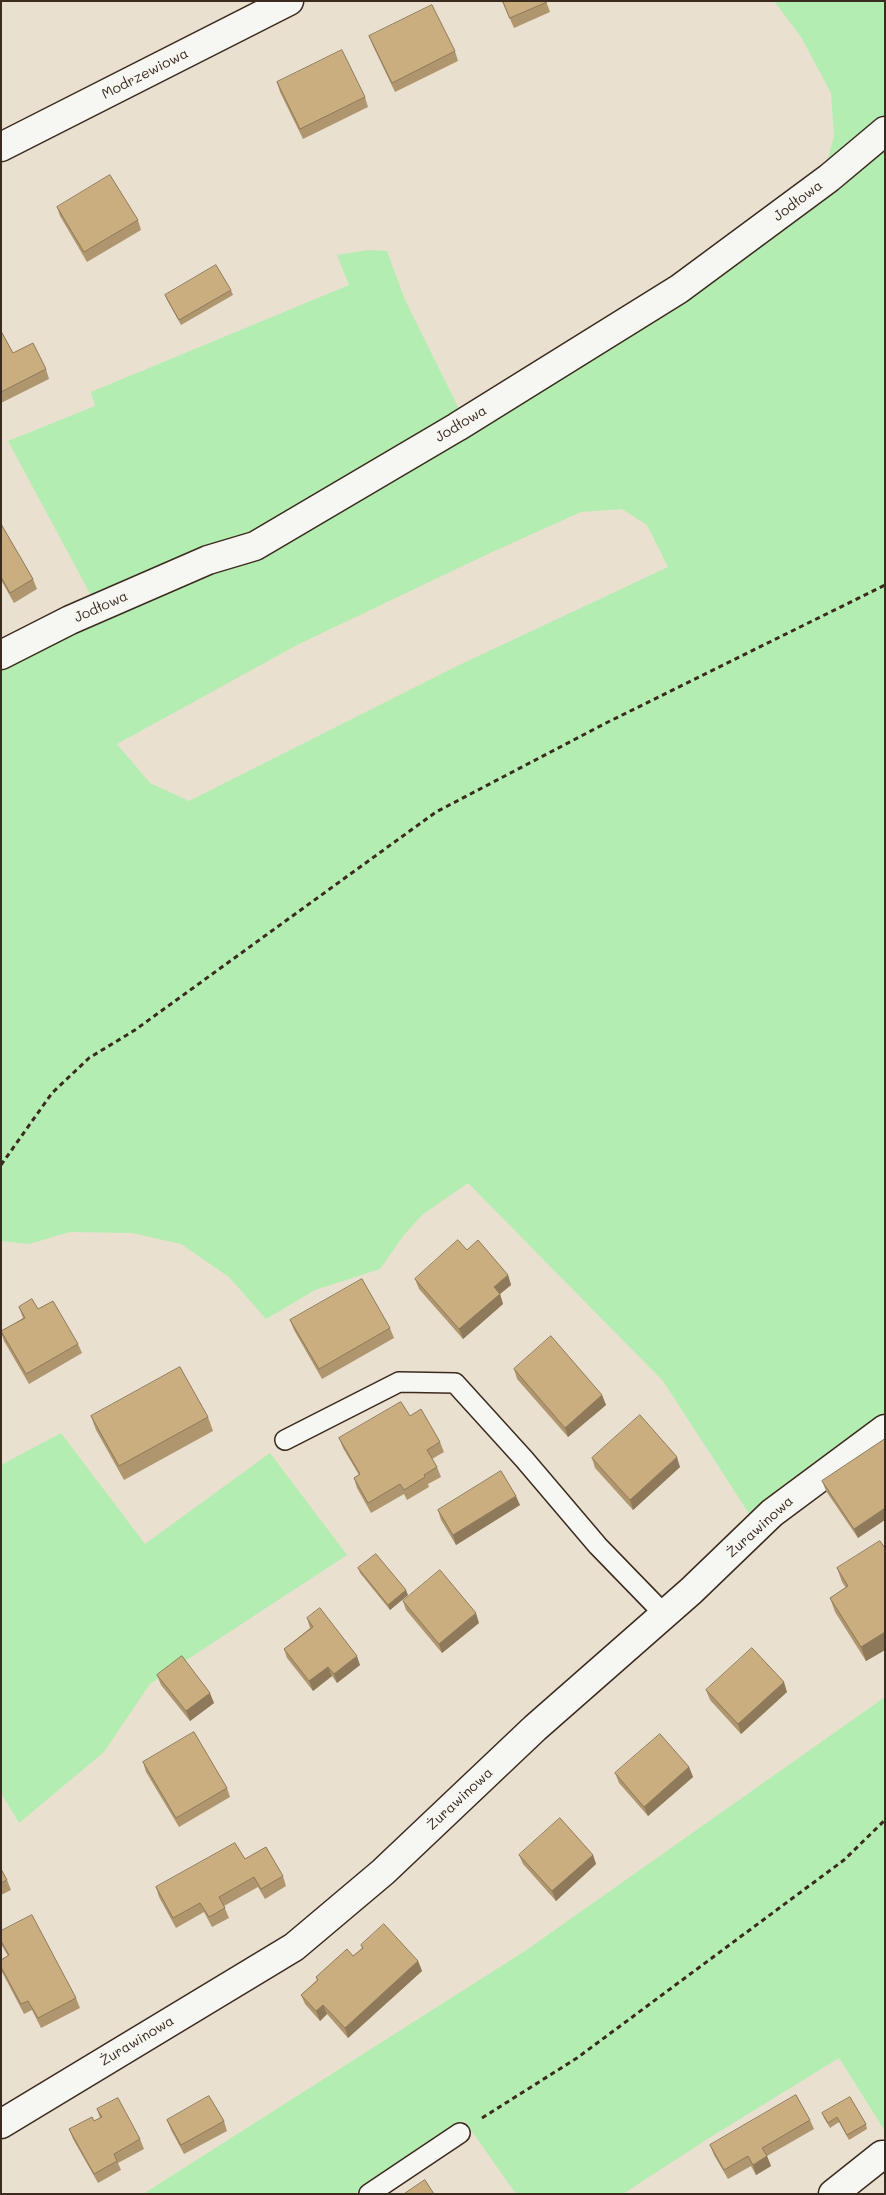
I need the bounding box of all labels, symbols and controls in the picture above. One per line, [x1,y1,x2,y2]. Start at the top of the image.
street label: Modrzewiowa [99,45,191,103]
street label: Jodłowa [770,177,826,225]
street label: Jodłowa [432,402,490,446]
street label: Jodłowa [71,588,131,626]
street label: Żurawinowa [723,1493,797,1561]
street label: Żurawinowa [424,1764,496,1834]
street label: Żurawinowa [97,2012,177,2070]

